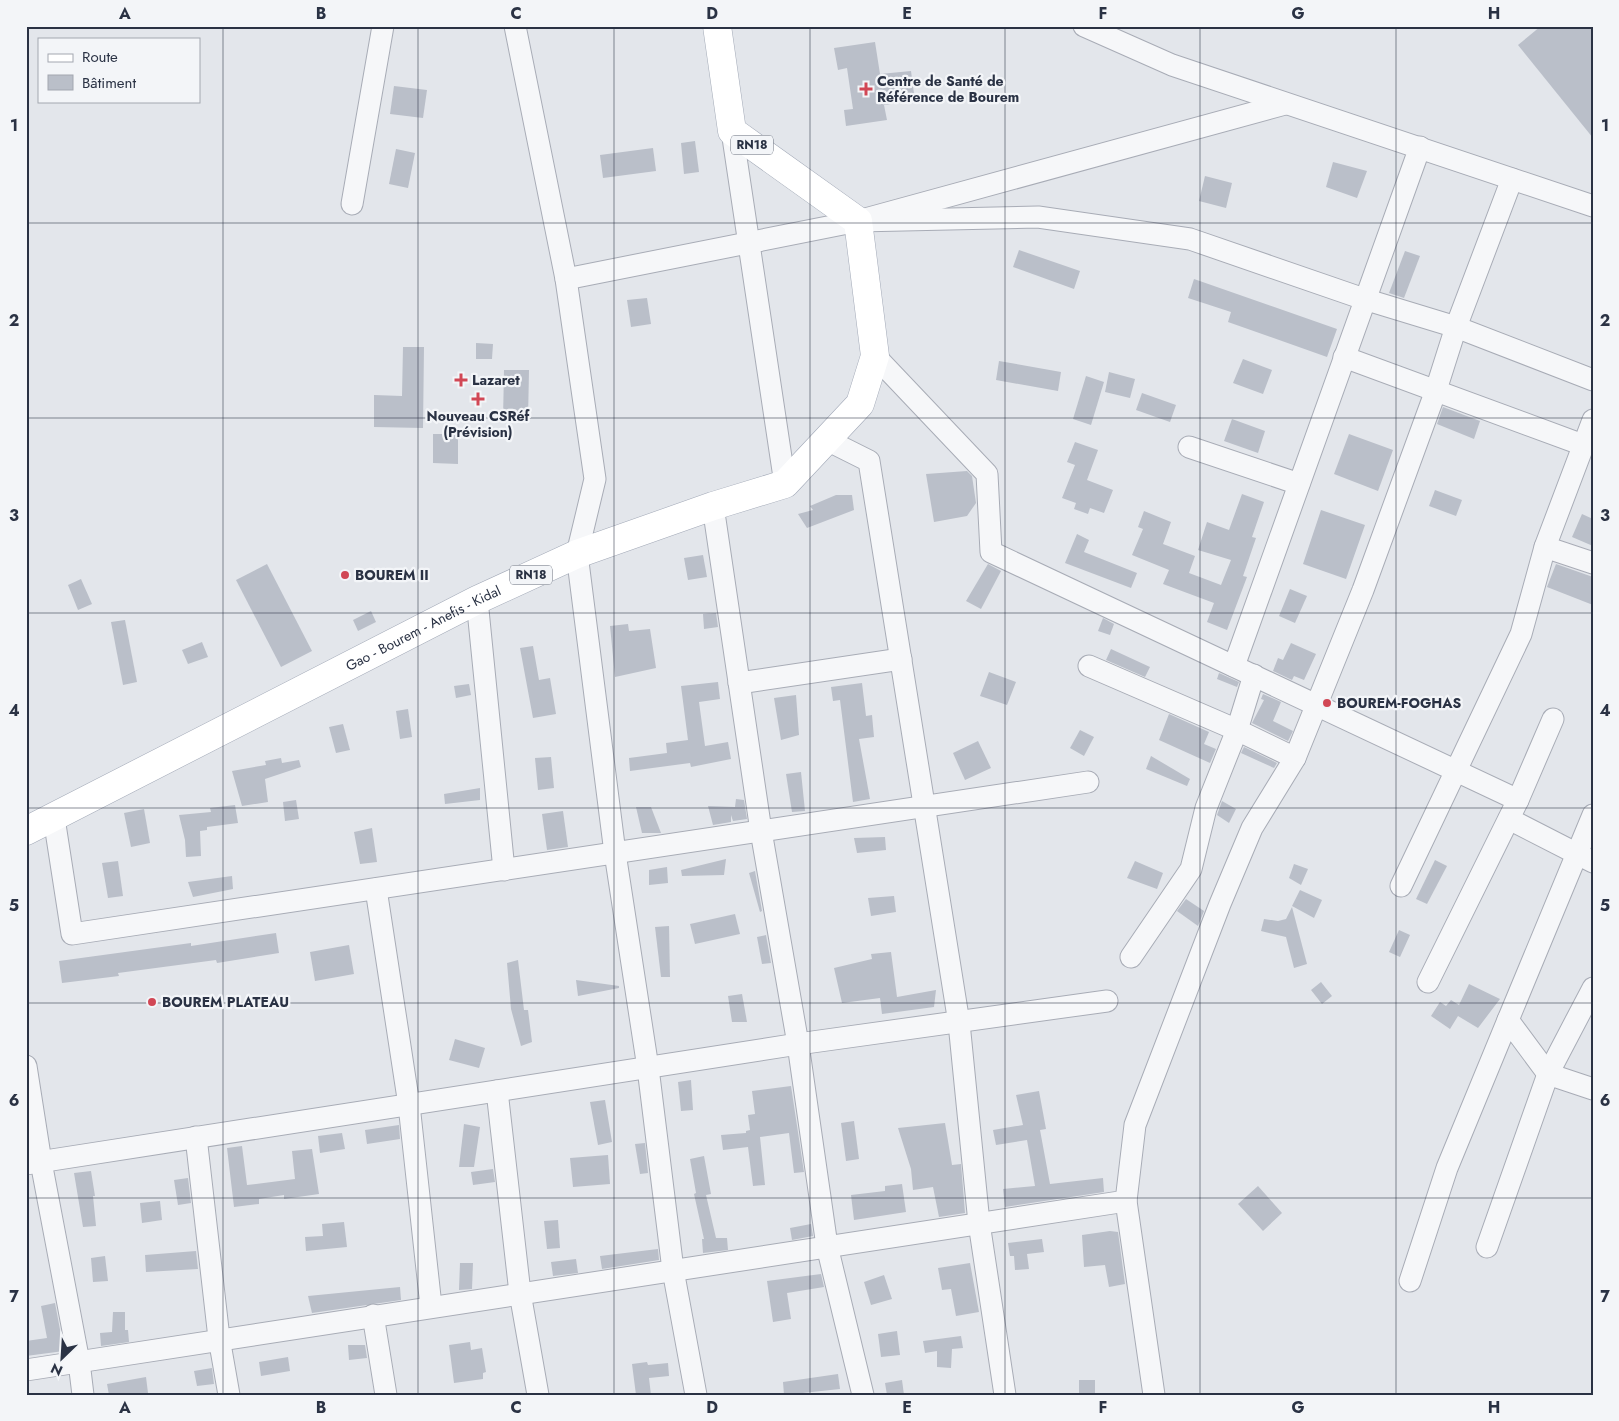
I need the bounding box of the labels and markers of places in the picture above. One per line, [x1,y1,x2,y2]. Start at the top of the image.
place label: Centre de Santé de Référence de Bourem [877,71,1019,107]
marker: Centre de Santé de Référence de Bourem [859,82,873,96]
place label: Lazaret [472,370,520,390]
marker: Lazaret [454,373,468,387]
marker: Nouveau CSRéf (Prévision) [471,392,485,406]
place label: Nouveau CSRéf (Prévision) [427,406,531,442]
place label: BOUREM II [355,565,429,585]
marker: BOUREM II [339,569,351,581]
place label: BOUREM-FOGHAS [1337,693,1462,713]
marker: BOUREM-FOGHAS [1321,697,1333,709]
place label: BOUREM PLATEAU [162,992,289,1012]
marker: BOUREM PLATEAU [146,996,158,1008]

